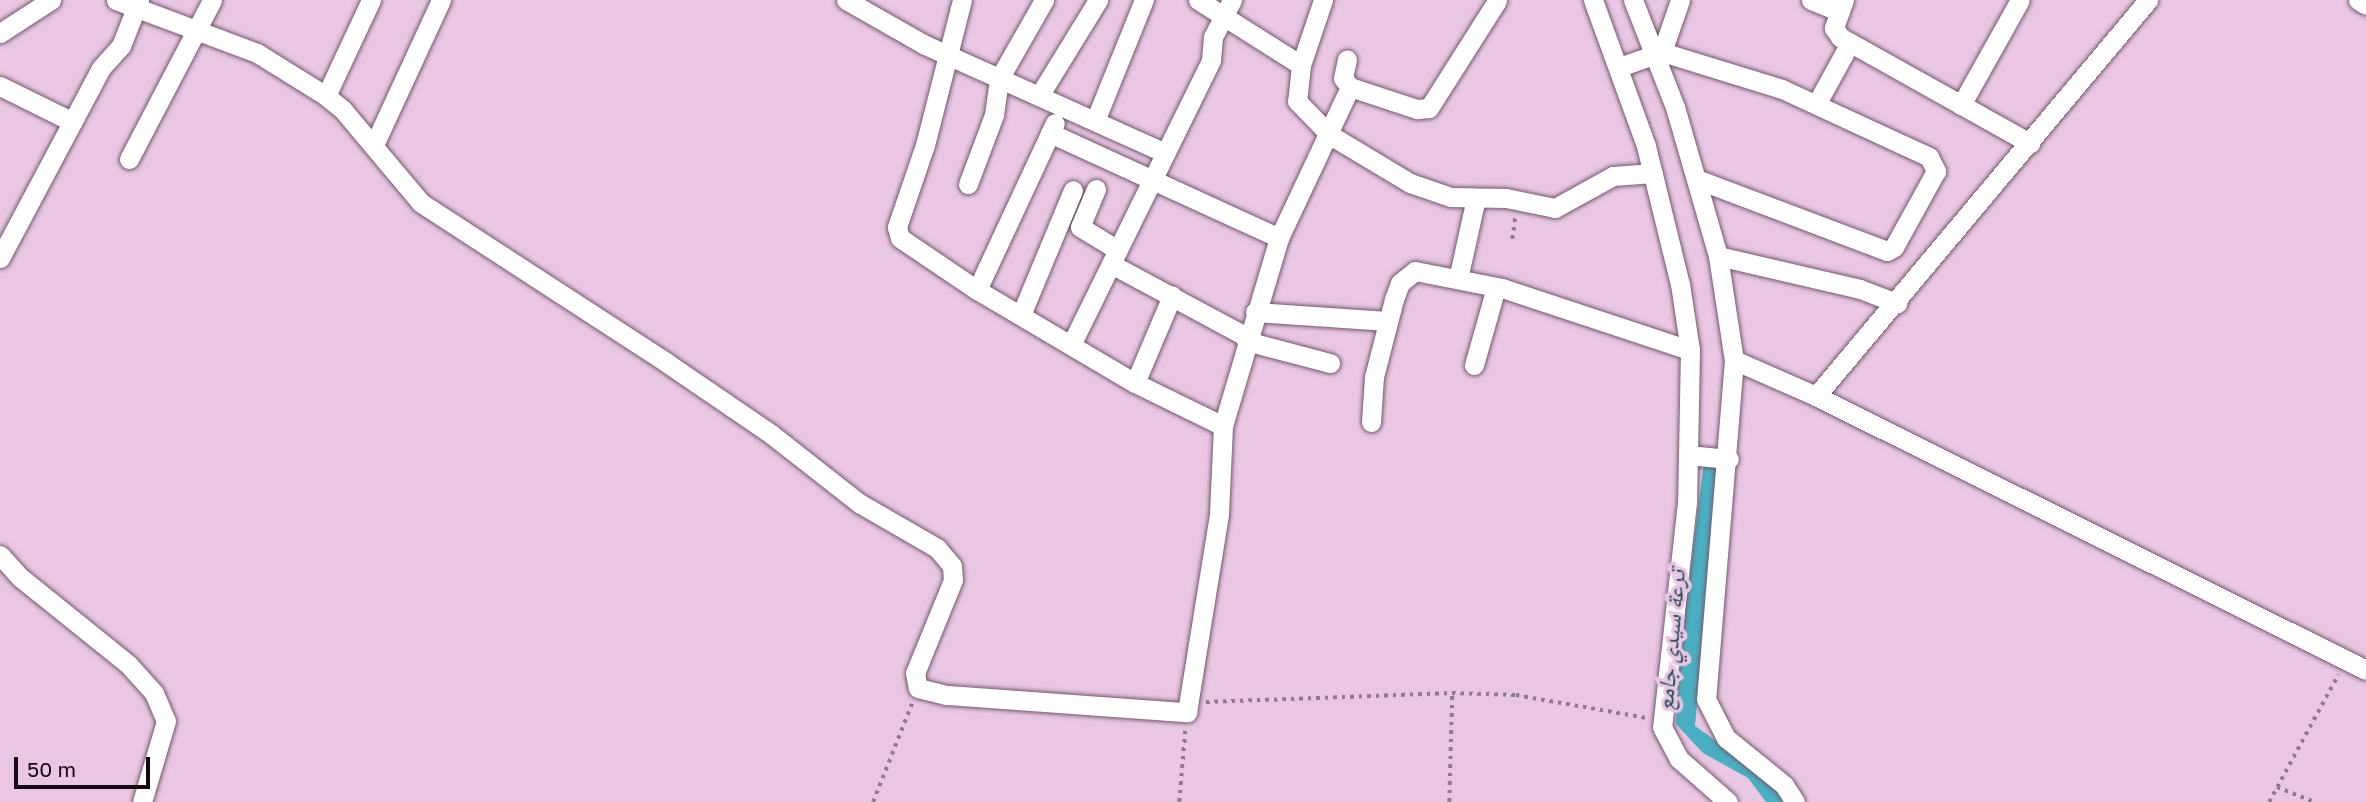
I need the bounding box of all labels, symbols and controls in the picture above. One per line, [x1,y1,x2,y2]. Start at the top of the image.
water label: ترعة سيدي جامع [1650,569,1690,711]
scale bar [18,742,154,786]
text: 50 m [27,756,76,782]

